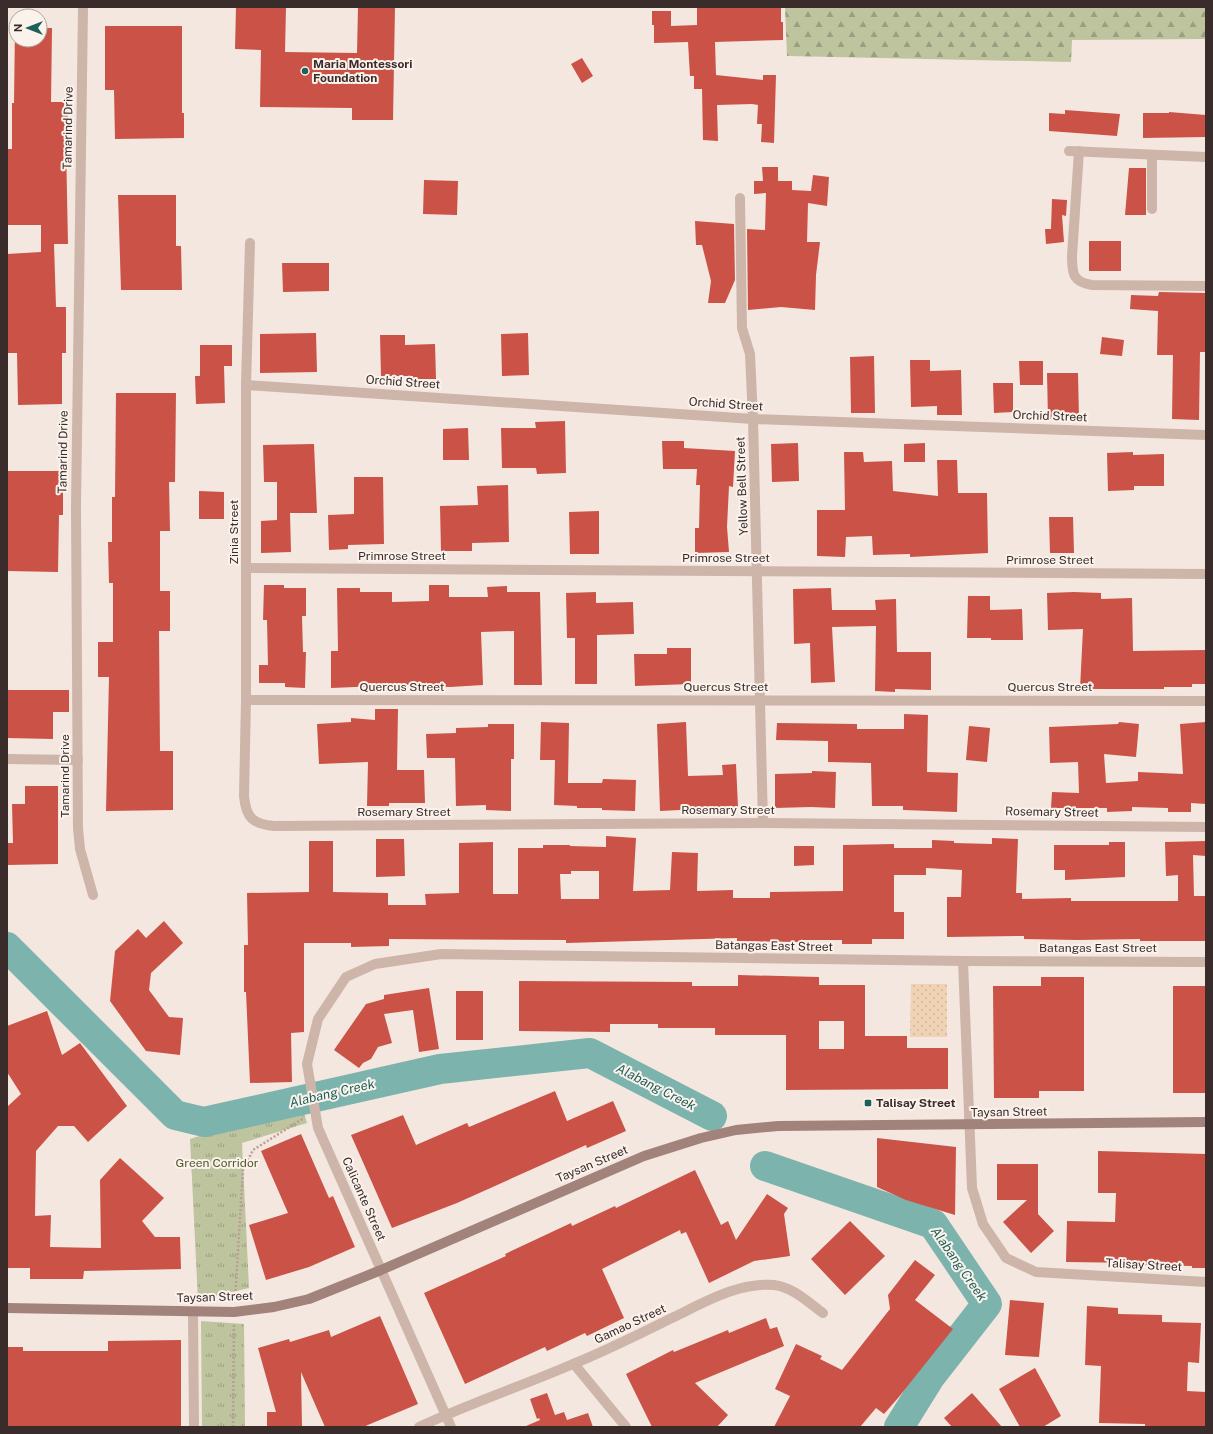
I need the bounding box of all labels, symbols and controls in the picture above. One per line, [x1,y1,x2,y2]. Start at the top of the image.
north arrow [8,8,48,48]
text: N [12,24,24,32]
place label: Maria Montessori Foundation [313,57,412,85]
marker: Maria Montessori Foundation [300,66,310,76]
street label: Tamarind Drive [60,86,76,170]
street label: Orchid Street [365,372,441,392]
street label: Orchid Street [688,394,764,414]
street label: Orchid Street [1012,408,1088,424]
street label: Tamarind Drive [55,410,71,494]
street label: Yellow Bell Street [733,436,751,536]
street label: Zinia Street [227,499,241,565]
street label: Primrose Street [358,549,446,563]
street label: Primrose Street [682,551,770,565]
street label: Primrose Street [1006,553,1094,567]
street label: Quercus Street [360,680,445,694]
street label: Quercus Street [684,680,769,694]
street label: Quercus Street [1008,680,1093,694]
street label: Tamarind Drive [58,734,72,818]
street label: Rosemary Street [681,803,775,817]
street label: Rosemary Street [1005,804,1099,820]
street label: Rosemary Street [357,805,451,819]
street label: Batangas East Street [715,938,833,954]
street label: Batangas East Street [1039,941,1157,955]
water label: Alabang Creek [614,1061,698,1113]
water label: Alabang Creek [288,1076,376,1110]
place label: Talisay Street [876,1096,956,1110]
marker: Talisay Street [863,1098,873,1108]
street label: Taysan Street [971,1104,1048,1120]
street label: Taysan Street [554,1142,630,1185]
street label: Calicante Street [339,1155,389,1243]
park label: Green Corridor [176,1156,259,1170]
water label: Alabang Creek [928,1224,990,1304]
street label: Talisay Street [1105,1256,1183,1274]
street label: Taysan Street [176,1289,254,1305]
street label: Gamao Street [592,1301,668,1347]

